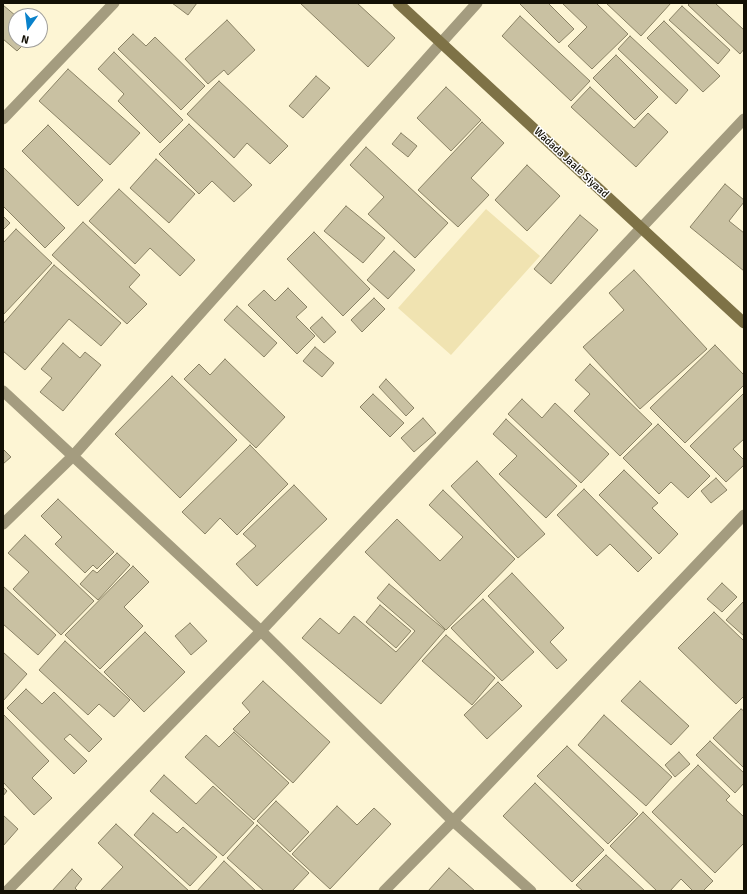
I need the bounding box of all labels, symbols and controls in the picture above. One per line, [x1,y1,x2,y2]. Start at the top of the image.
north arrow [8,8,48,48]
text: N [20,32,31,46]
street label: Wadada Jaale Siyaad [531,125,611,201]

